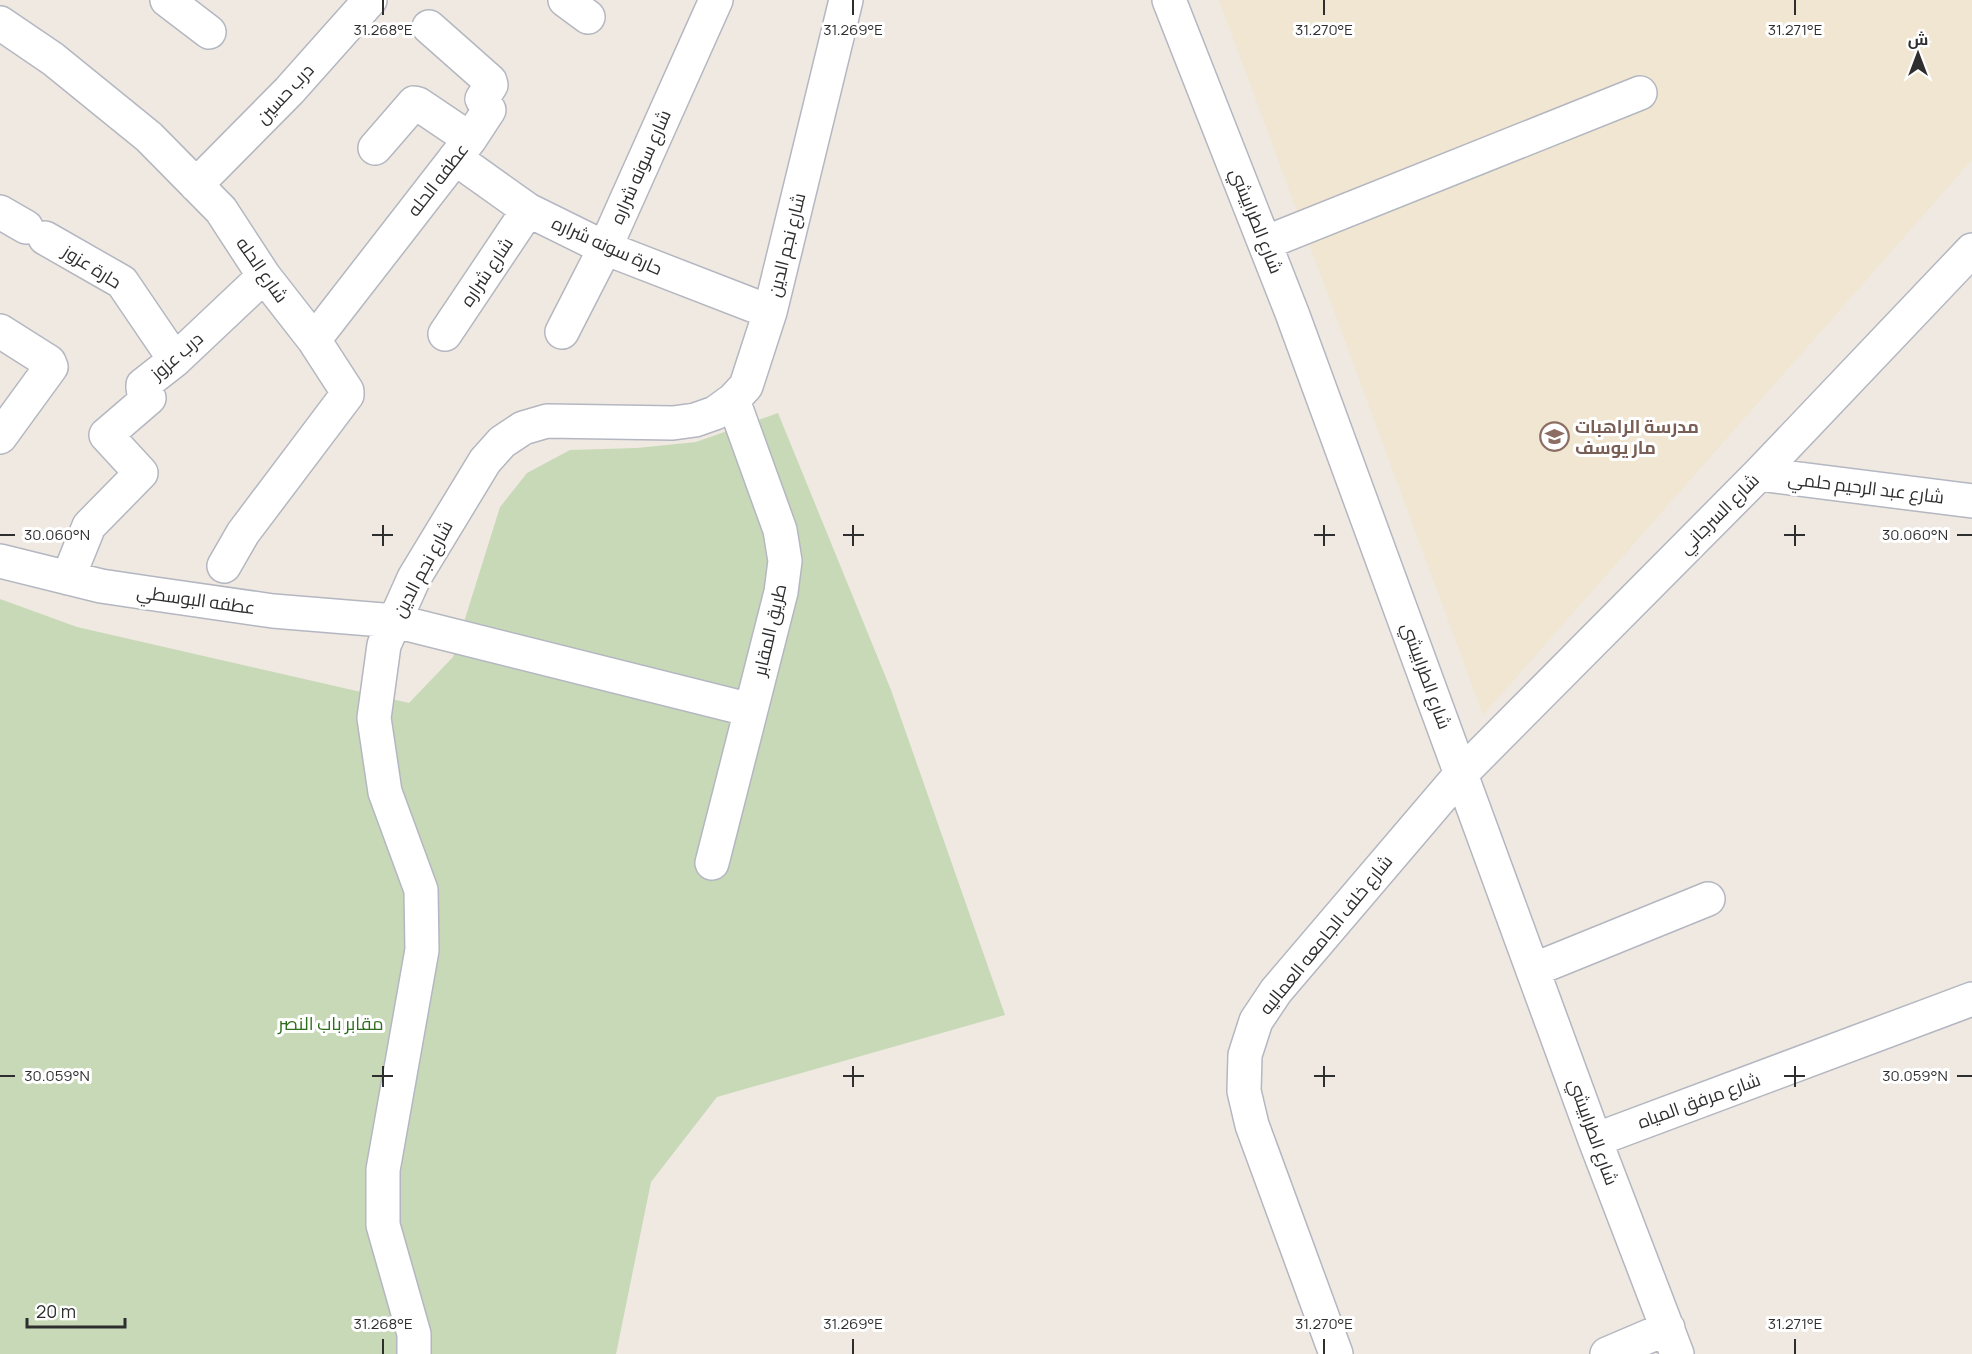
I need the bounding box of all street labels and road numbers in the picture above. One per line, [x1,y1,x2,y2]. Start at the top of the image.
street label: درب حسين [250,58,318,129]
street label: شارع سونه شراره [604,106,677,228]
street label: عطفه الحله [401,138,473,221]
street label: شارع الطرابيشي [1223,164,1289,278]
street label: شارع نجم الدين [762,190,812,300]
street label: حارة سونه شراره [548,210,666,280]
street label: شارع الحله [231,232,294,308]
street label: شارع شراره [454,232,519,311]
street label: حارة عزوز [58,238,126,293]
street label: درب عزوز [144,326,208,385]
street label: شارع عبد الرحيم حلمي [1786,466,1946,511]
street label: شارع السرجاني [1673,468,1766,561]
street label: شارع نجم الدين [387,516,459,622]
street label: عطفه البوسطي [135,579,257,622]
street label: طريق المقابر [747,581,792,679]
street label: شارع الطرابيشي [1395,619,1457,733]
street label: شارع خلف الجامعه العماليه [1253,850,1398,1020]
street label: شارع مرفق المياه [1634,1067,1764,1134]
street label: شارع الطرابيشي [1562,1075,1624,1189]

